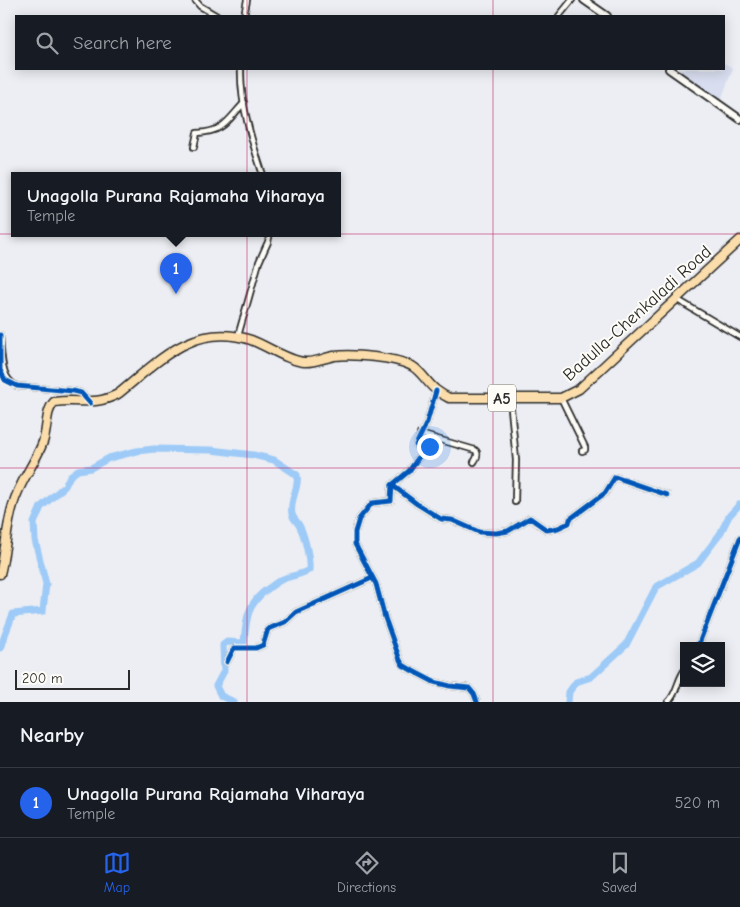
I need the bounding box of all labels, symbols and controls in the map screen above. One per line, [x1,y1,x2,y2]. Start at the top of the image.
search box [15,15,725,70]
icon: search [33,29,61,57]
text: Search here [73,32,172,54]
popup [11,172,341,237]
text: Unagolla Purana Rajamaha Viharaya [27,185,325,207]
text: Temple [27,207,75,225]
street label: Badulla-Chenkaladi Road [559,241,716,386]
pin: 1 [160,253,192,294]
road number: A5 [488,384,516,412]
your location [417,434,443,460]
map controls [680,642,725,687]
button: layers [680,642,725,687]
scale bar [15,667,130,690]
text: 200 m [22,670,63,687]
text: Nearby [20,723,84,747]
text: Unagolla Purana Rajamaha Viharaya [67,783,365,805]
text: 1 [33,794,39,812]
text: 520 m [675,794,720,812]
text: Temple [67,805,115,823]
tab: Map [103,849,131,896]
tab: Directions [337,849,396,896]
tab: Saved [602,849,637,896]

